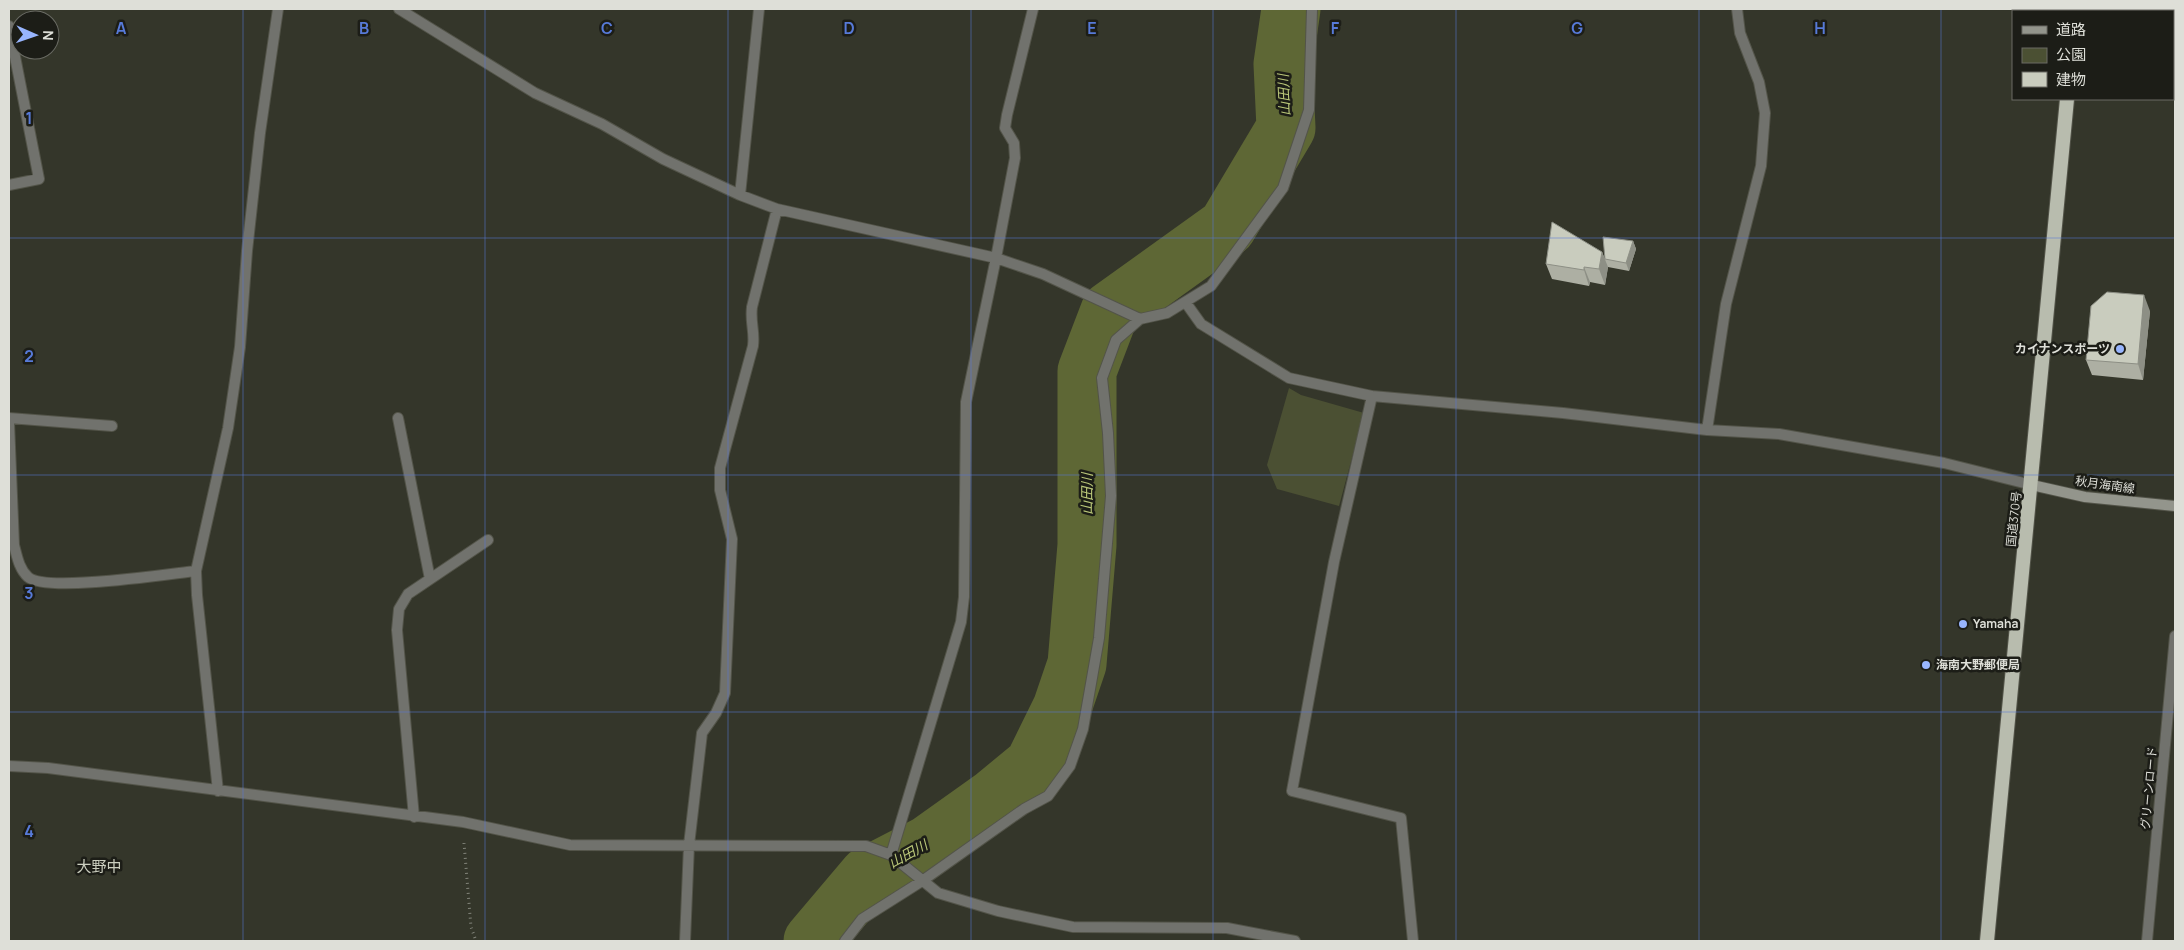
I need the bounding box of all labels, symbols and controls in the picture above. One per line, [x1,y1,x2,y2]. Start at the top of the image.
north arrow [10,10,60,60]
legend [2012,10,2174,100]
text: A [116,17,127,39]
text: B [359,17,369,39]
text: C [601,17,613,39]
text: D [843,17,855,39]
text: E [1087,17,1097,39]
text: F [1331,17,1340,39]
text: G [1571,17,1583,39]
text: H [1814,17,1826,39]
text: 道路 [2056,19,2086,40]
text: N [39,30,58,41]
text: 公園 [2056,44,2086,65]
text: 建物 [2056,69,2086,90]
water label: 山田川 [1273,72,1294,116]
text: 1 [25,107,33,129]
place label: カイナンスポーツ [2015,340,2110,357]
marker: カイナンスポーツ [2114,343,2126,355]
text: 2 [24,345,34,367]
water label: 山田川 [1077,471,1096,515]
street label: 秋月海南線 [2074,472,2136,497]
street label: 国道370号 [2002,490,2025,548]
text: 3 [24,582,34,604]
place label: Yamaha [1973,615,2018,632]
marker: Yamaha [1957,618,1969,630]
place label: 海南大野郵便局 [1936,656,2020,673]
marker: 海南大野郵便局 [1920,659,1932,671]
street label: グリーンロード [2136,746,2161,830]
text: 4 [24,820,34,842]
water label: 山田川 [885,834,932,872]
district label: 大野中 [76,856,122,877]

